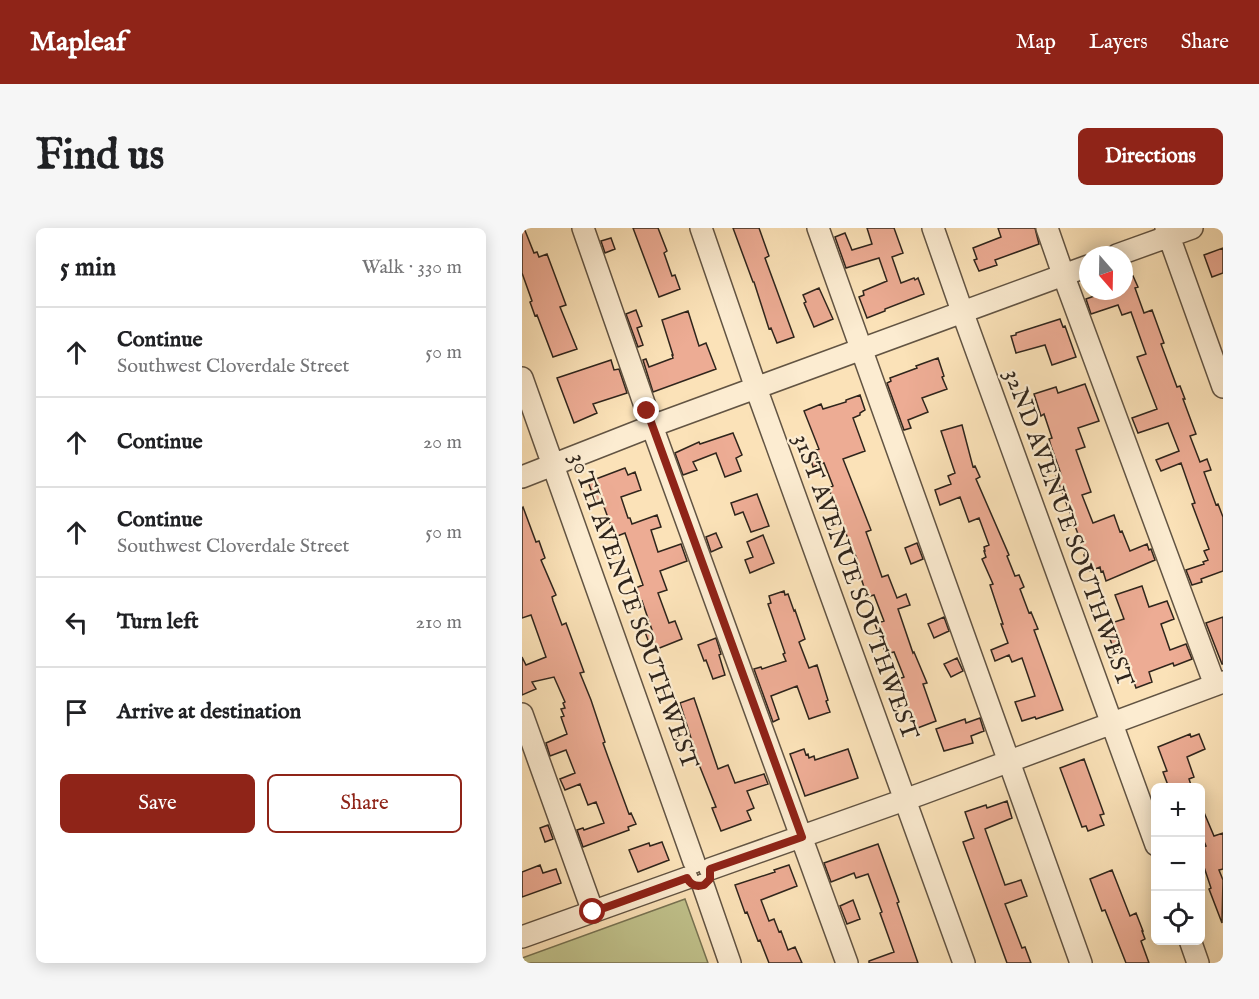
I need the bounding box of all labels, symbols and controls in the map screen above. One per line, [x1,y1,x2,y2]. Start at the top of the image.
text: Mapleaf [30,25,126,60]
text: Map [1016,29,1056,56]
text: Layers [1089,29,1148,56]
text: Share [1181,29,1229,56]
button: Directions [1078,128,1223,185]
text: Find us [36,130,164,183]
north arrow [1079,246,1133,300]
text: 5 min [60,251,116,284]
text: Walk · 330 m [362,255,462,280]
text: Continue [117,326,203,354]
icon: ahead [60,336,93,369]
text: 50 m [425,340,462,365]
text: Southwest Cloverdale Street [117,354,349,379]
street label: 32ND AVENUE SOUTHWEST [996,365,1140,692]
route end [633,397,659,423]
icon: ahead [60,426,93,459]
text: Continue [117,428,203,456]
text: 20 m [423,430,462,455]
street label: 31ST AVENUE SOUTHWEST [785,430,925,745]
street label: 30TH AVENUE SOUTHWEST [561,449,705,774]
text: Continue [117,506,203,534]
icon: ahead [60,516,93,549]
text: 50 m [425,520,462,545]
text: Southwest Cloverdale Street [117,534,349,559]
icon: left [60,606,93,639]
text: Turn left [117,608,199,636]
text: 210 m [416,610,462,635]
icon: arrive [60,696,93,729]
text: Arrive at destination [117,698,301,726]
button: Save [60,774,255,833]
button: Share [267,774,462,833]
map controls [1151,783,1205,945]
button: + [1151,783,1205,837]
button: − [1151,837,1205,891]
button: locate [1151,891,1205,945]
route start [579,898,605,924]

